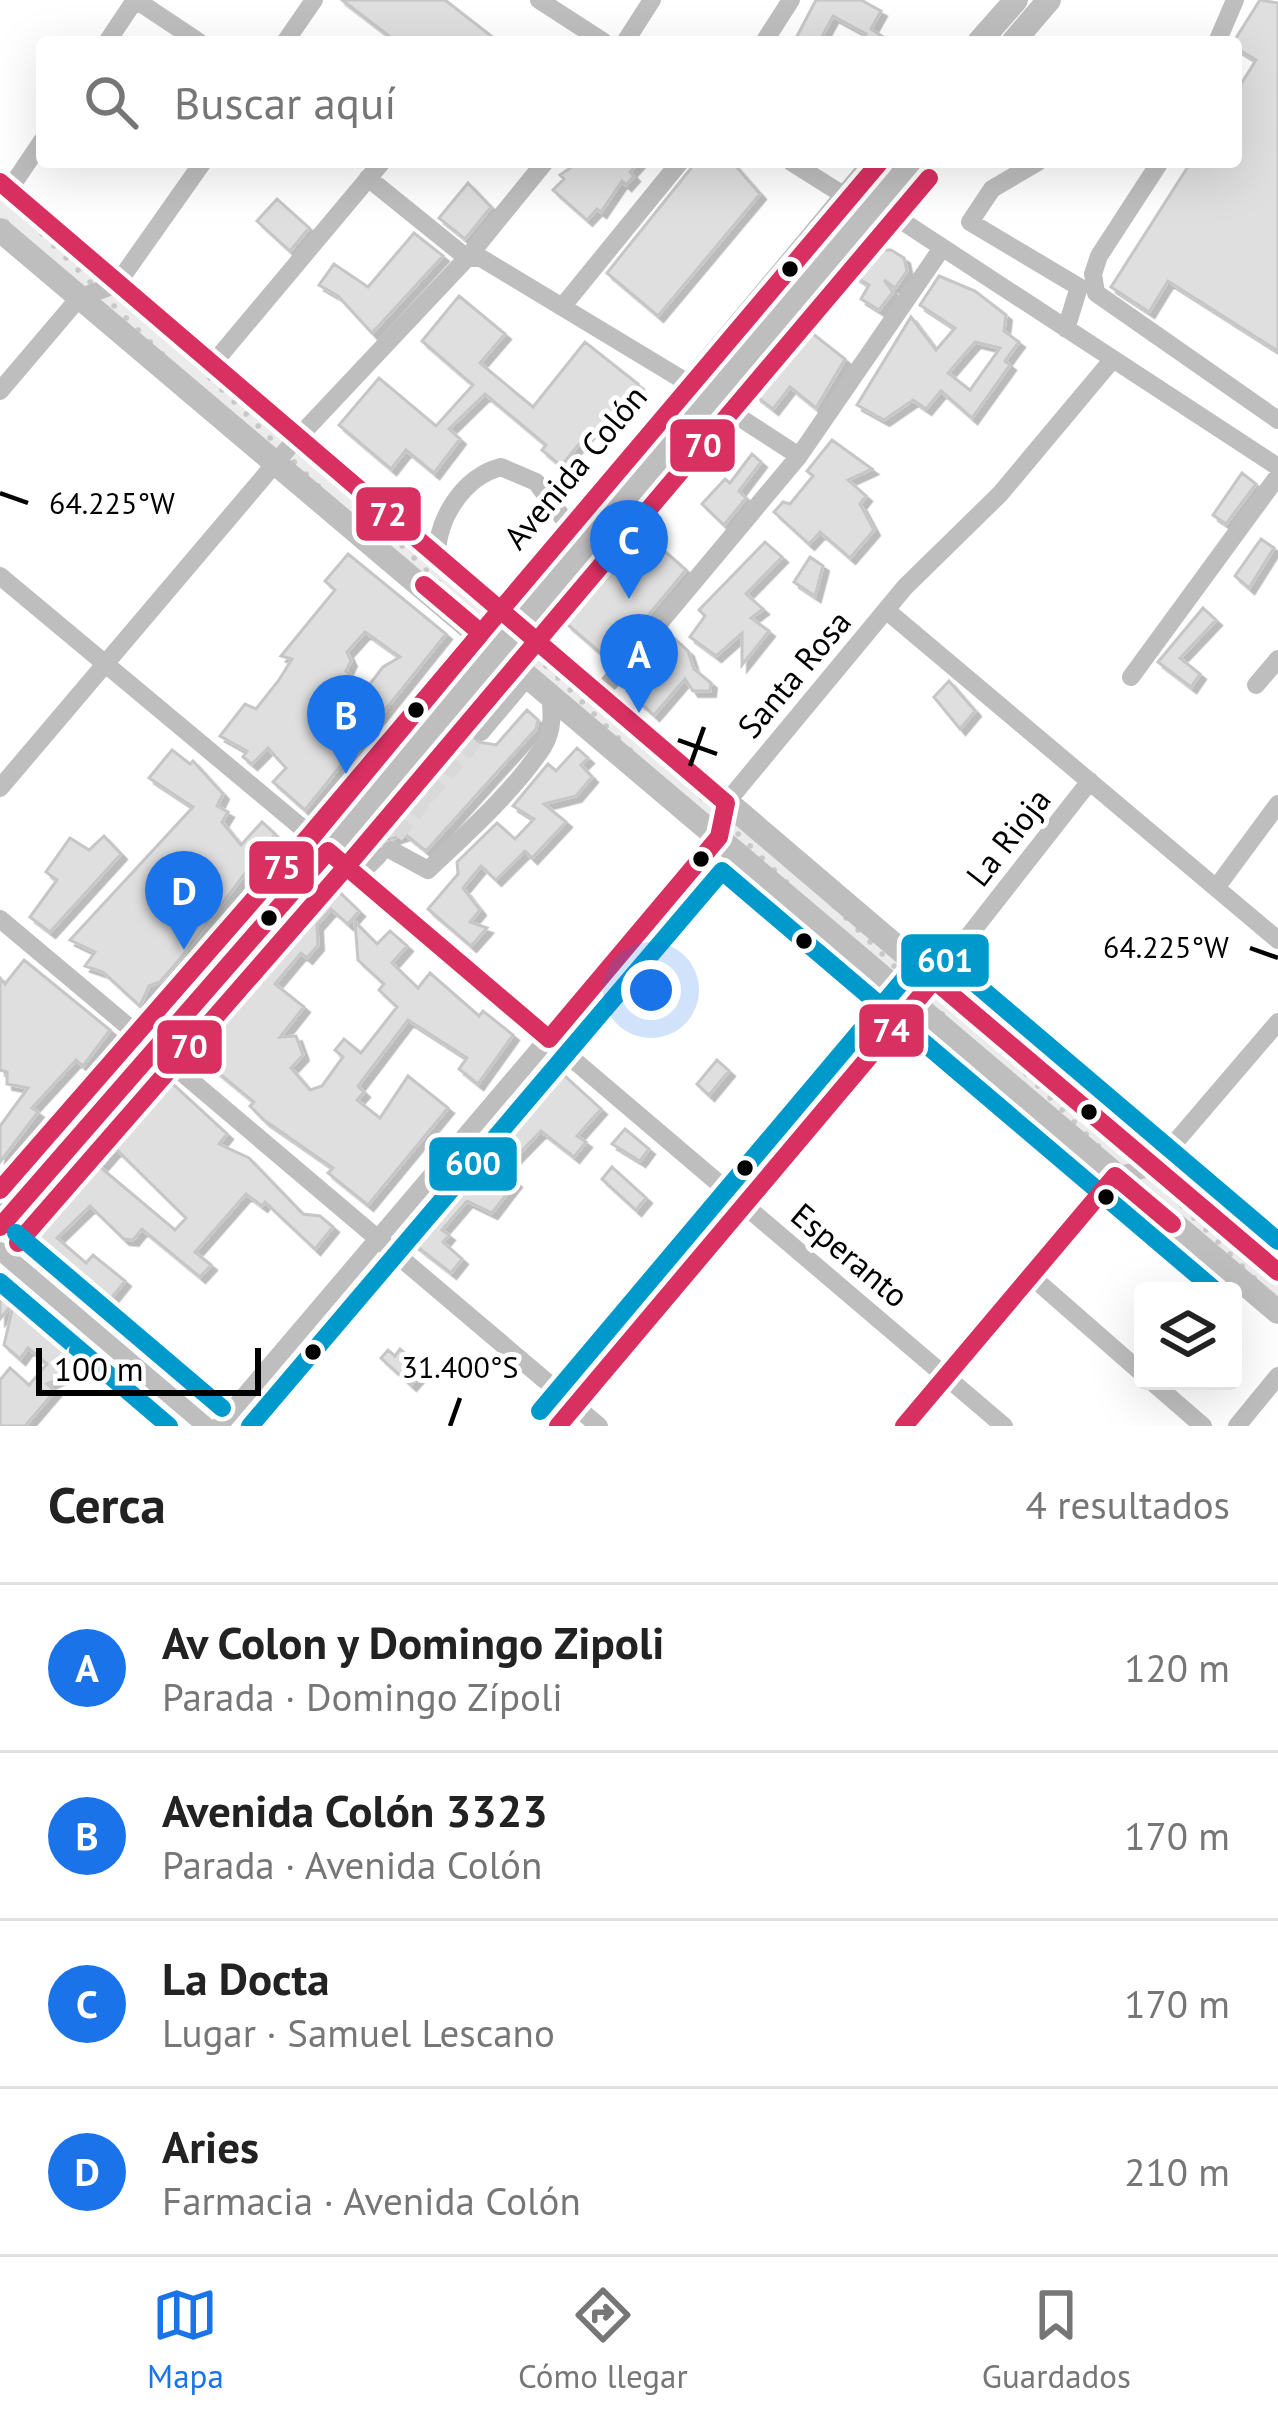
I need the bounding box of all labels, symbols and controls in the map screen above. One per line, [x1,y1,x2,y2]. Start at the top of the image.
search box [36,36,1242,168]
icon: search [78,69,144,135]
text: Buscar aquí [174,73,396,131]
unlabelled marker [779,258,801,280]
street label: Avenida Colón [495,377,655,557]
line badge: 70 [668,417,737,474]
text: 70 [684,423,722,466]
text: 64.225°W [49,483,175,522]
line badge: 72 [354,485,423,543]
text: 72 [369,492,407,535]
pin: C [590,500,668,599]
street label: Santa Rosa [728,601,860,747]
pin: A [600,614,678,713]
pin: B [307,675,385,774]
unlabelled marker [405,699,427,721]
street label: La Rioja [956,779,1059,894]
line badge: 75 [247,839,316,896]
text: 75 [263,845,301,888]
unlabelled marker [690,848,712,870]
pin: D [145,851,223,950]
unlabelled marker [258,907,280,929]
text: 64.225°W [1103,927,1229,966]
unlabelled marker [793,930,815,952]
line badge: 601 [899,932,991,989]
text: 601 [917,938,973,981]
your location [621,960,681,1020]
line badge: 74 [857,1002,926,1059]
text: 74 [872,1008,910,1051]
line badge: 70 [155,1018,224,1076]
text: 70 [170,1024,208,1067]
unlabelled marker [1078,1101,1100,1123]
line badge: 600 [427,1135,519,1193]
text: 600 [445,1141,501,1184]
unlabelled marker [734,1157,756,1179]
unlabelled marker [1095,1186,1117,1208]
street label: Esperanto [783,1193,918,1316]
map controls [1134,1282,1242,1390]
button: layers [1134,1282,1242,1390]
unlabelled marker [302,1341,324,1363]
scale bar [36,1342,261,1395]
text: 100 m [54,1347,144,1390]
text: 31.400°S [402,1347,518,1386]
text: Cerca [48,1471,166,1537]
text: 4 resultados [1026,1479,1230,1530]
text: Av Colon y Domingo Zipoli [162,1613,664,1671]
text: A [75,1642,99,1693]
text: 120 m [1124,1642,1230,1693]
text: Parada · Domingo Zípoli [162,1671,563,1722]
text: Avenida Colón 3323 [162,1781,548,1839]
text: B [75,1810,99,1861]
text: 170 m [1124,1810,1230,1861]
text: Parada · Avenida Colón [162,1839,542,1890]
text: La Docta [162,1949,330,2007]
text: C [76,1978,98,2029]
text: 170 m [1124,1978,1230,2029]
text: Lugar · Samuel Lescano [162,2007,555,2058]
text: Aries [162,2117,259,2175]
text: D [74,2146,100,2197]
text: 210 m [1124,2146,1230,2197]
text: Farmacia · Avenida Colón [162,2175,581,2226]
tab: Mapa [147,2282,224,2397]
tab: Cómo llegar [518,2282,688,2397]
tab: Guardados [982,2282,1131,2397]

